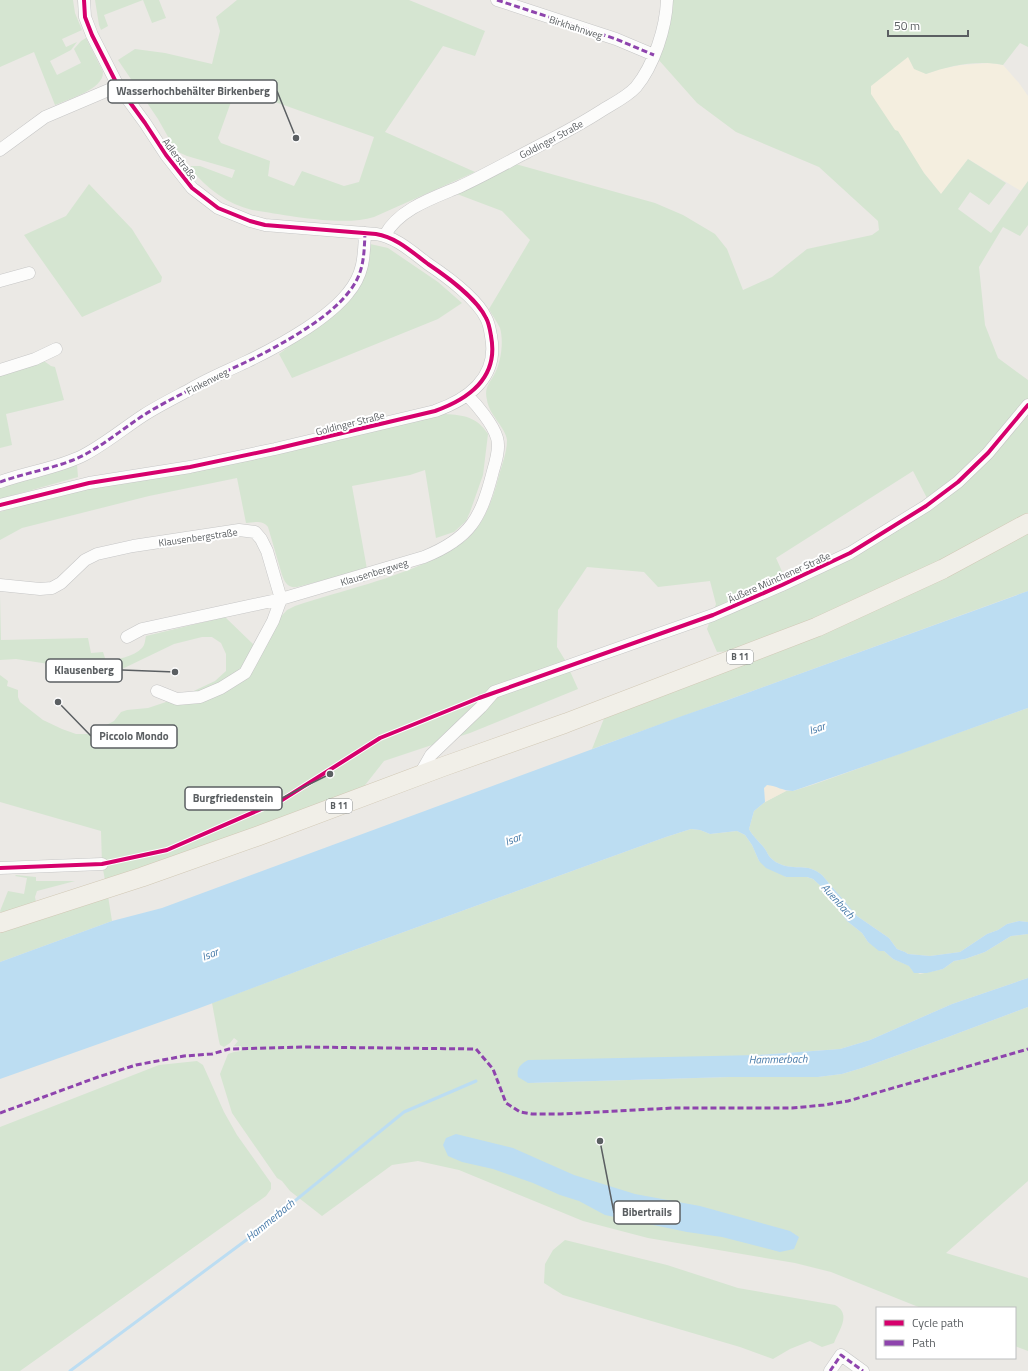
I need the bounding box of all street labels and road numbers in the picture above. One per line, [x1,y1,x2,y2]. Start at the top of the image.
street label: Birkhahnweg [547,12,605,43]
street label: Goldinger Straße [517,116,586,163]
street label: Adlerstraße [159,135,200,184]
street label: Finkenweg [183,364,231,398]
street label: Goldinger Straße [314,408,386,439]
street label: Klausenbergstraße [158,525,239,550]
street label: Äußere Münchener Straße [726,548,833,607]
street label: Klausenbergweg [338,555,410,590]
road number: B 11 [727,650,753,664]
road number: B 11 [326,799,352,813]

